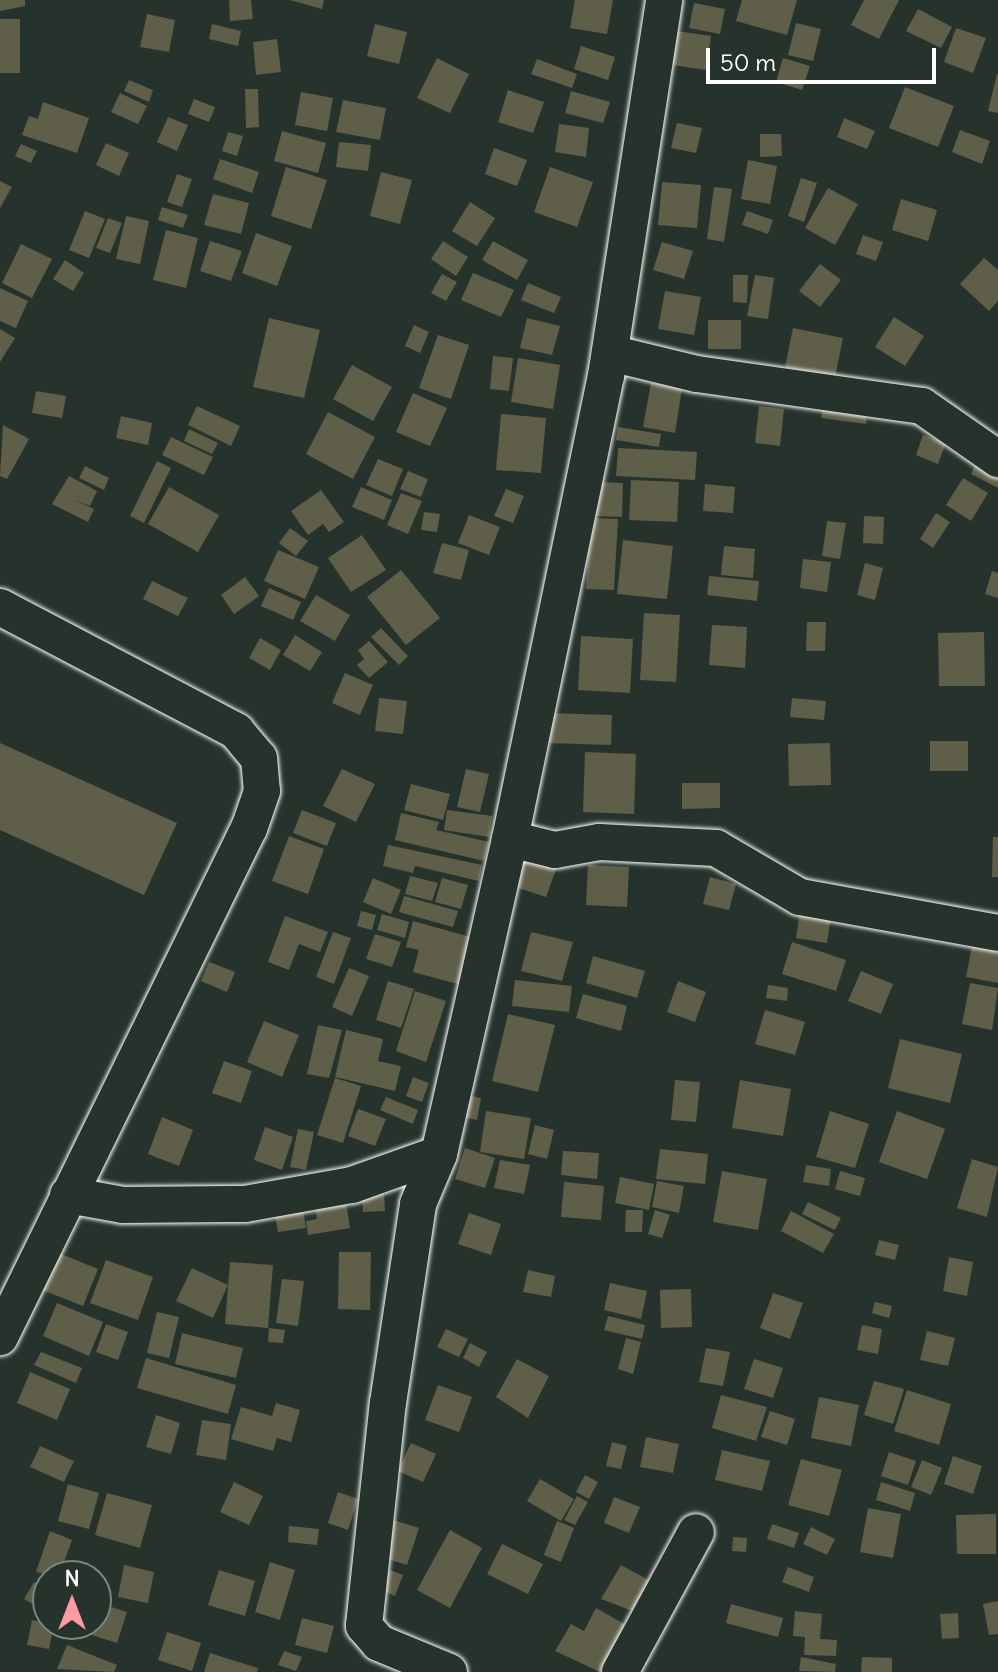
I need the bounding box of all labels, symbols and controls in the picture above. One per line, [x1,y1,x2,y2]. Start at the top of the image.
scale bar [710,32,940,82]
text: 50 m [720,47,776,77]
north arrow [32,1560,112,1640]
text: N [64,1564,80,1592]

